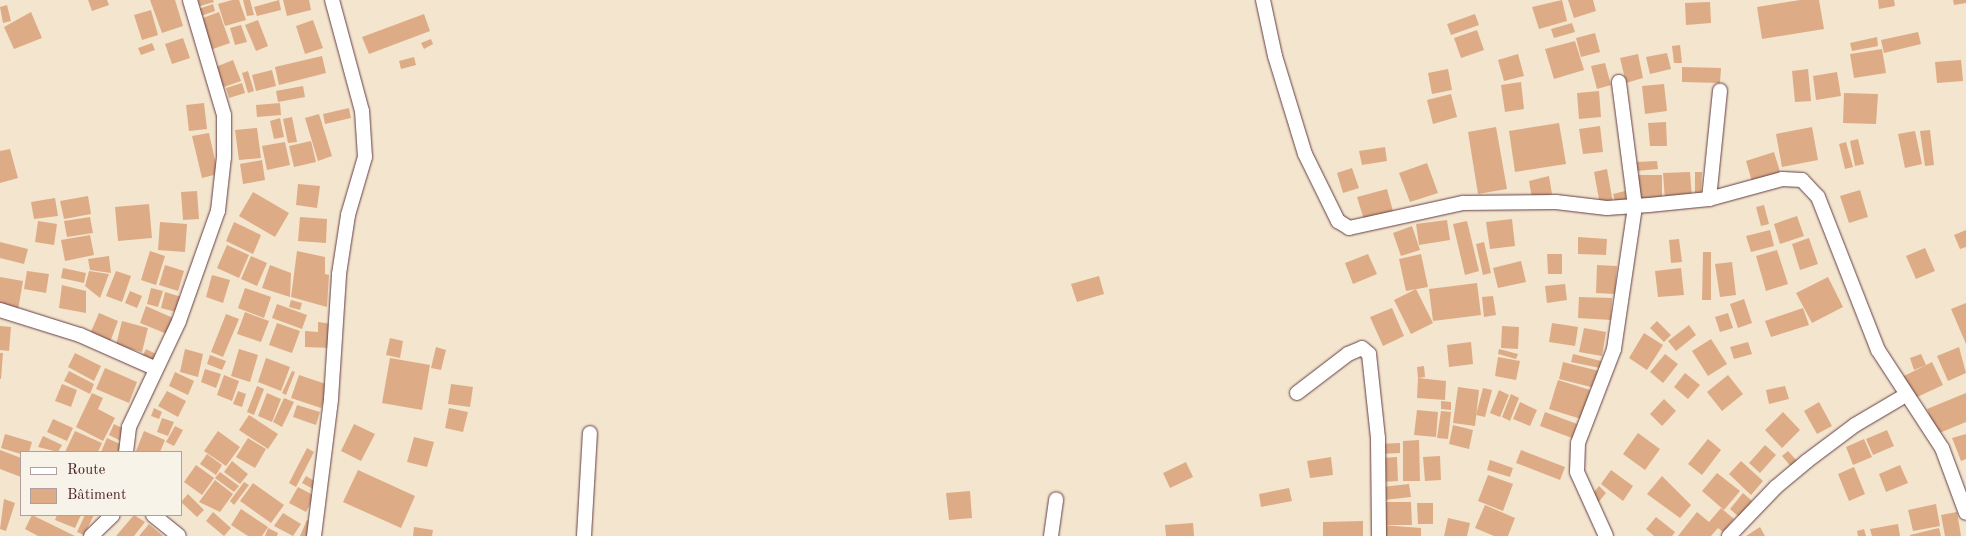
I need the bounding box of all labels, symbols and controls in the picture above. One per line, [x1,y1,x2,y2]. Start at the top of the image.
legend [20,451,182,516]
text: Route [67,463,105,478]
text: Bâtiment [67,488,126,503]

